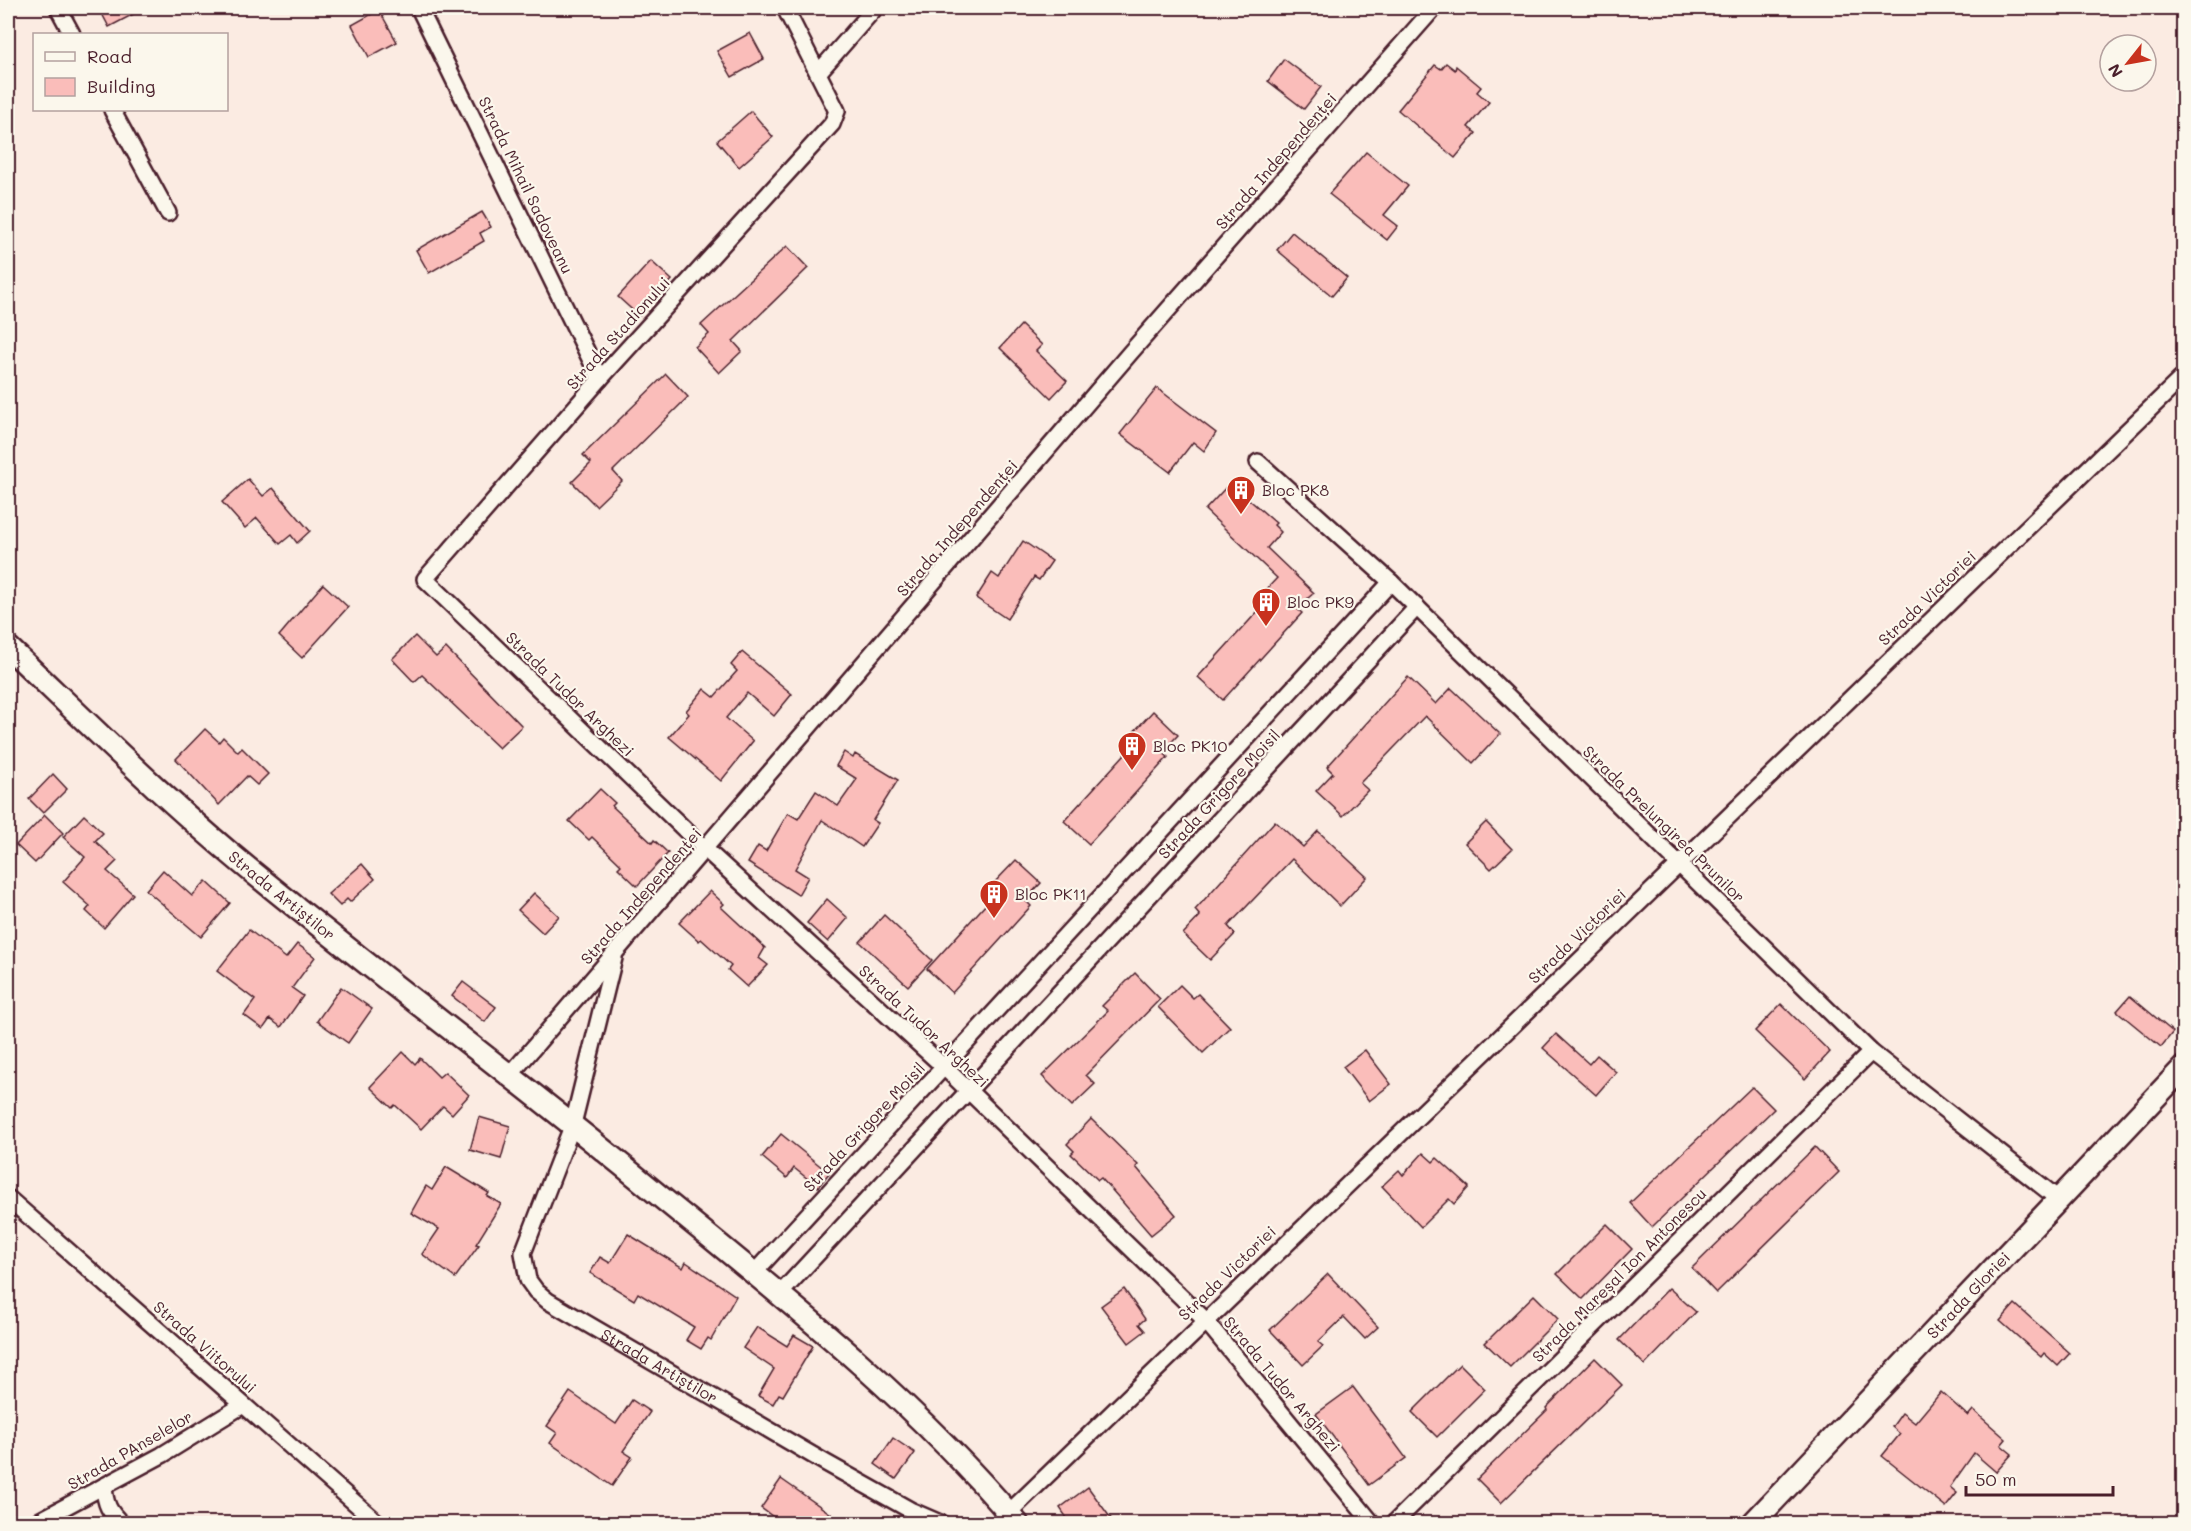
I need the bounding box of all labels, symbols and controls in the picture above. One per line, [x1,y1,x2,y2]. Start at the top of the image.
legend [33,33,228,111]
north arrow [2098,33,2158,93]
text: Road [87,44,132,68]
text: N [2103,60,2127,82]
text: Building [87,74,155,98]
street label: Strada Independenței [1210,88,1342,234]
street label: Strada Mihail Sadoveanu [474,93,579,277]
street label: Strada Stadionului [561,272,674,394]
street label: Strada Independenței [891,455,1023,601]
building icon: Bloc PK8 [1225,474,1257,516]
place label: Bloc PK8 [1262,479,1329,500]
street label: Strada Victoriei [1873,546,1980,650]
building icon: Bloc PK9 [1250,586,1282,628]
place label: Bloc PK9 [1287,591,1354,612]
street label: Strada Tudor Arghezi [502,627,639,761]
street label: Strada Grigore Moisil [1153,724,1284,863]
building icon: Bloc PK10 [1116,730,1148,772]
place label: Bloc PK10 [1153,735,1228,756]
street label: Strada Prelungirea Prunilor [1579,740,1750,907]
street label: Strada Independenței [575,823,707,969]
street label: Strada Artiștilor [224,846,340,945]
building icon: Bloc PK11 [978,878,1010,920]
place label: Bloc PK11 [1015,883,1087,904]
street label: Strada Victoriei [1523,884,1630,988]
street label: Strada Tudor Arghezi [855,960,994,1092]
street label: Strada Grigore Moisil [798,1057,929,1196]
street label: Strada Mareșal Ion Antonescu [1527,1183,1711,1367]
street label: Strada Victoriei [1173,1221,1280,1325]
street label: Strada Gloriei [1922,1247,2014,1343]
street label: Strada Viitorului [149,1296,261,1397]
street label: Strada Tudor Arghezi [1219,1311,1345,1456]
street label: Strada Artiștilor [598,1323,722,1408]
street label: Strada PAnselelor [64,1405,196,1494]
scale bar [1966,1459,2113,1497]
text: 50 m [1975,1467,2017,1491]

